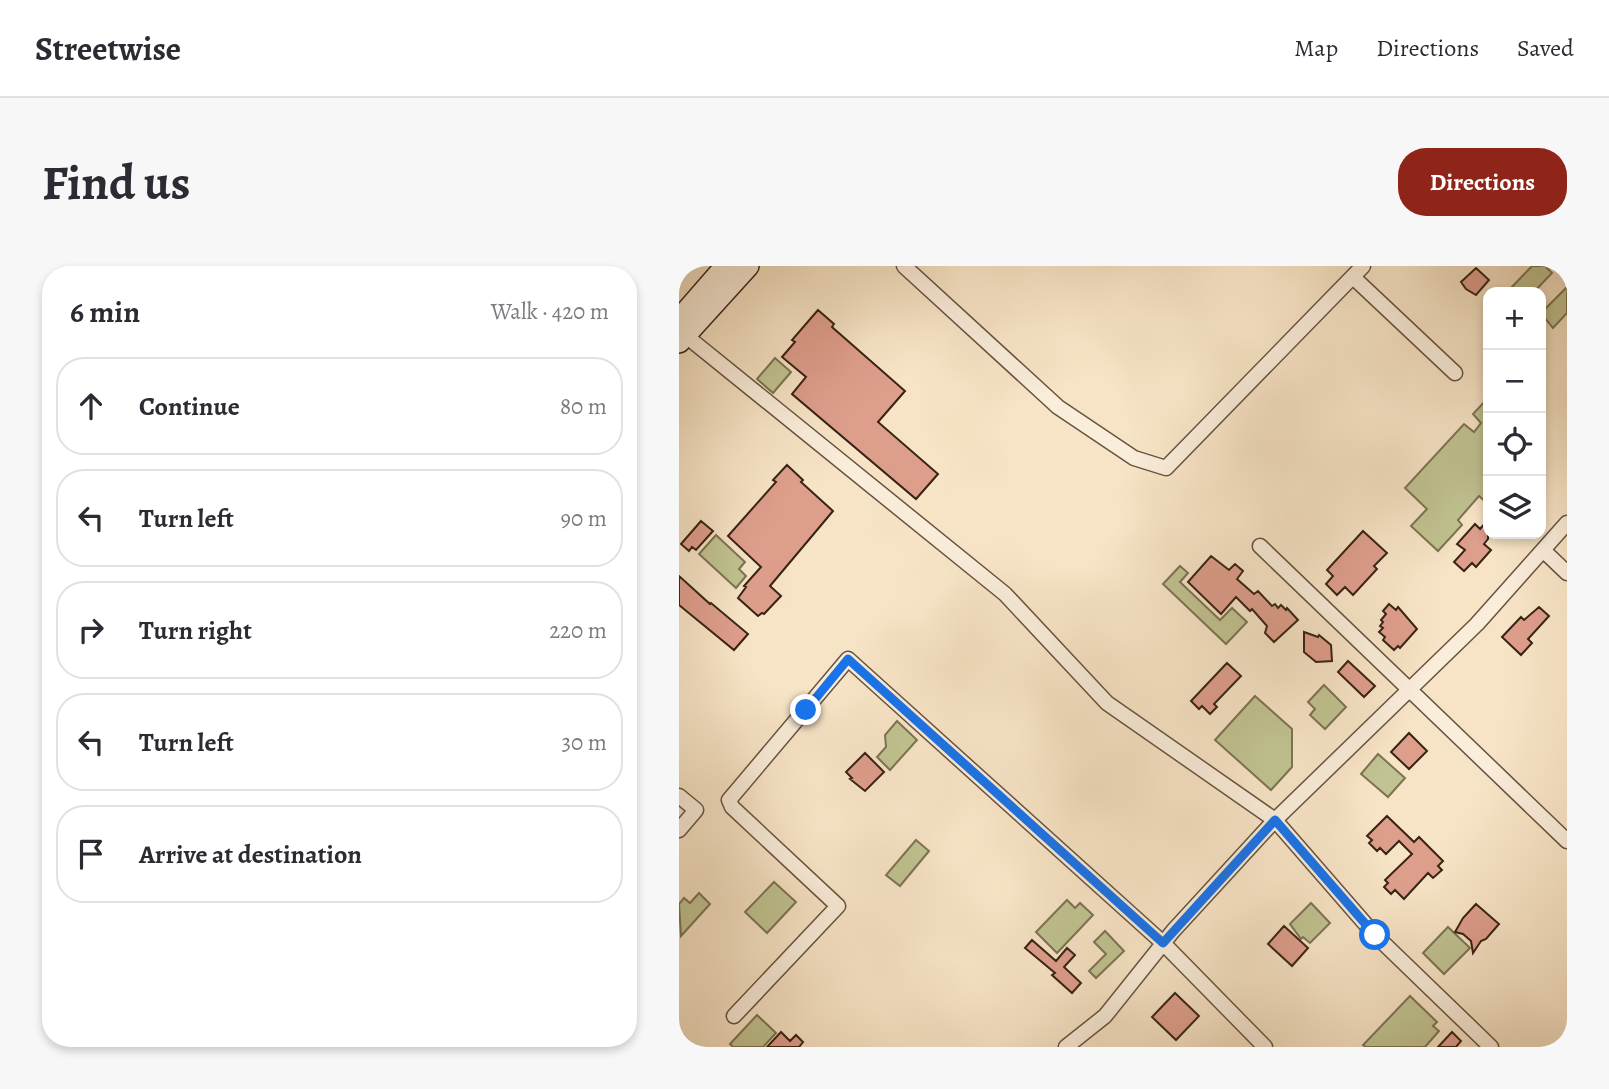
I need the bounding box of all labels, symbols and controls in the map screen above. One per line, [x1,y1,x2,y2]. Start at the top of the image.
text: Streetwise [35,26,181,71]
text: Map [1294,32,1338,64]
text: Directions [1376,32,1479,64]
text: Saved [1517,32,1574,64]
button: Directions [1398,148,1567,216]
text: Find us [42,149,190,216]
map controls [1483,287,1546,539]
button: + [1483,287,1546,350]
text: 6 min [70,292,140,332]
text: Walk · 420 m [491,296,609,327]
button: − [1483,350,1546,413]
icon: ahead [72,387,110,425]
text: Continue [139,389,240,424]
text: 80 m [560,391,607,422]
button: locate [1483,413,1546,476]
button: layers [1483,476,1546,539]
icon: left [72,499,110,537]
text: Turn left [139,501,234,536]
text: 90 m [561,503,607,534]
icon: right [72,611,110,649]
text: Turn right [139,613,252,648]
text: 220 m [549,615,607,646]
route end [790,694,821,725]
icon: left [72,723,110,761]
text: Turn left [139,725,234,760]
text: 30 m [561,727,607,758]
icon: arrive [72,835,110,873]
text: Arrive at destination [139,837,362,872]
route start [1359,919,1390,950]

